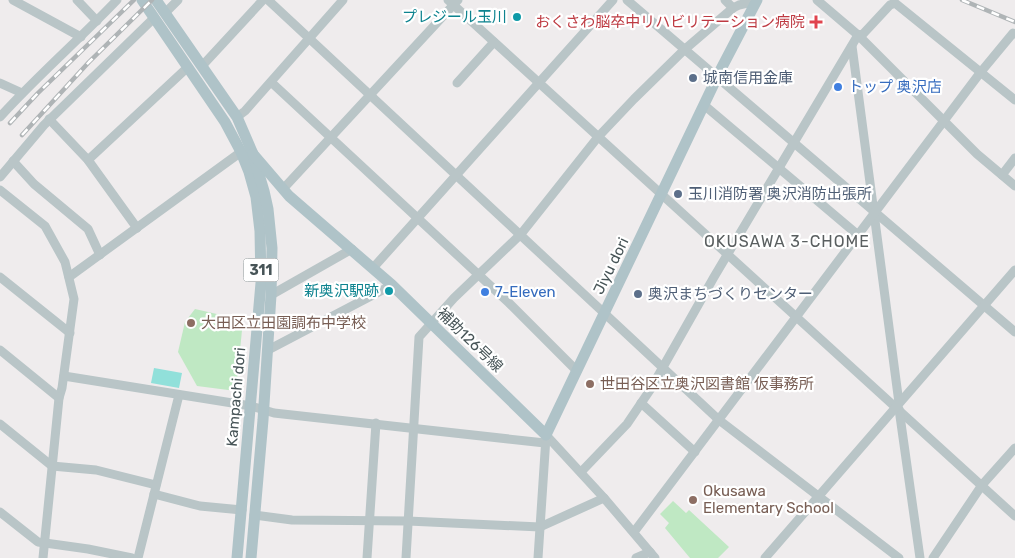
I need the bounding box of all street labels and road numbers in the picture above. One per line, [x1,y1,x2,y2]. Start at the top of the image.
street label: Jiyu dori [590,235,632,297]
road number: 311 [244,258,278,282]
street label: 補助126号線 [433,304,507,376]
street label: Kampachi dori [223,347,249,447]

